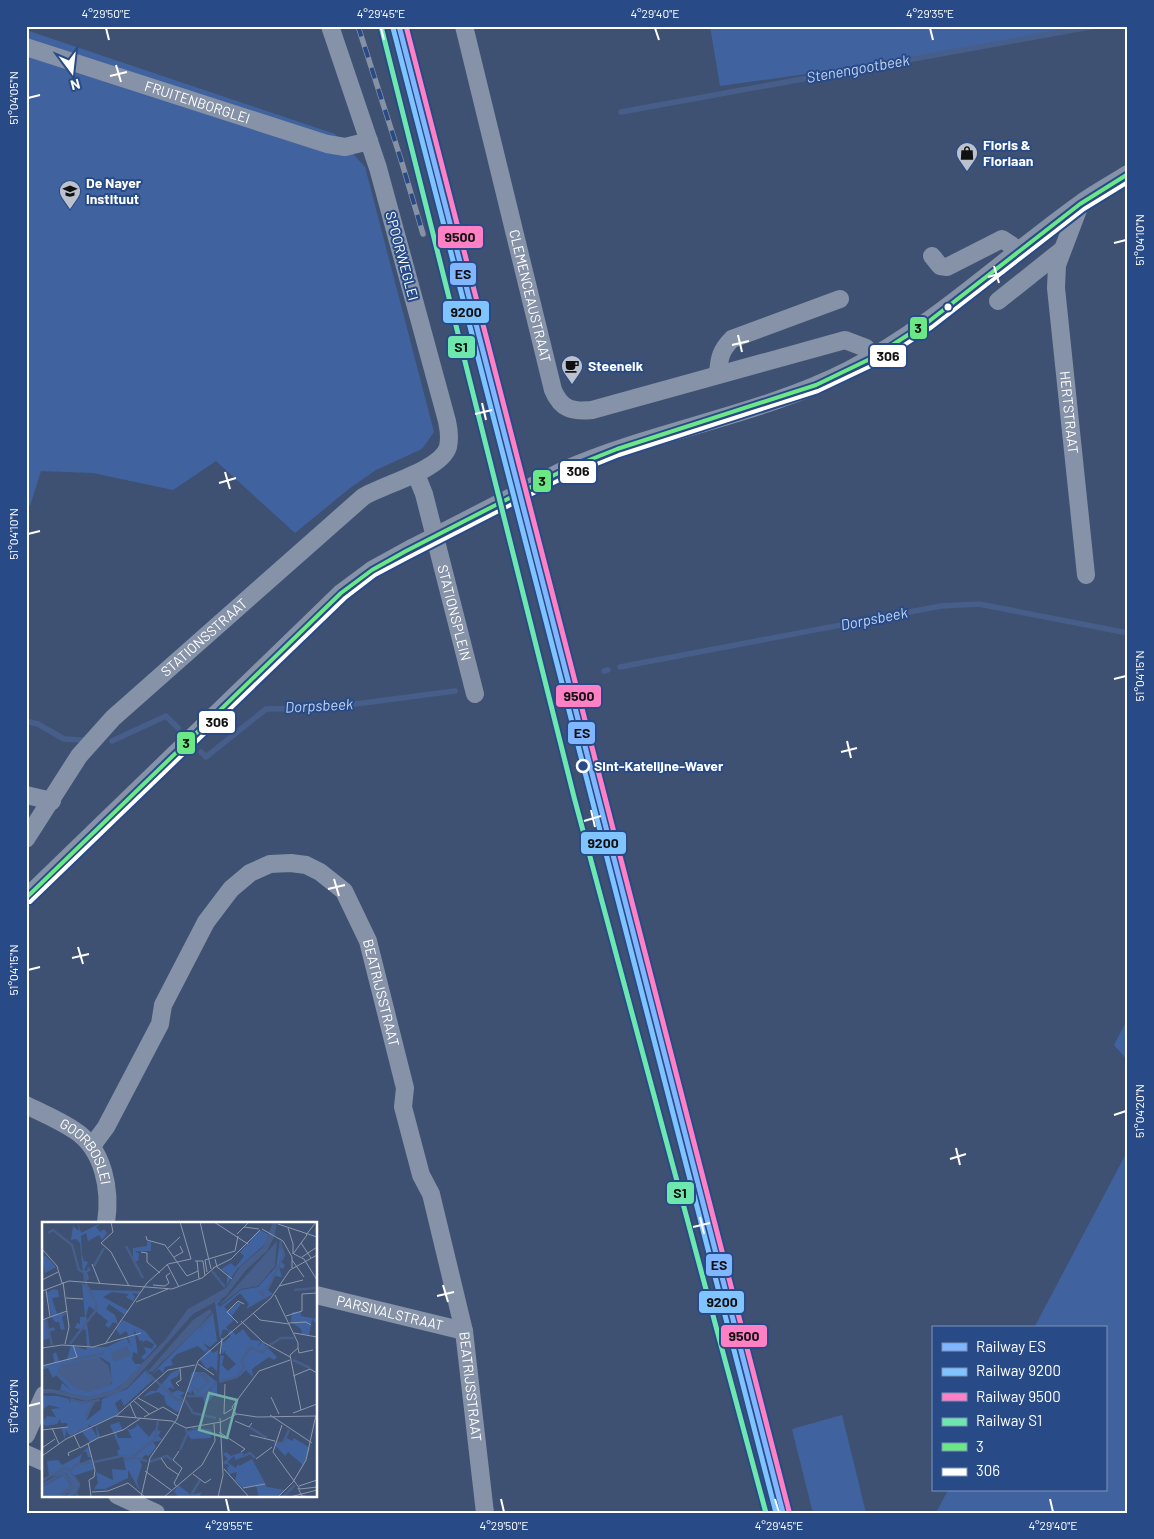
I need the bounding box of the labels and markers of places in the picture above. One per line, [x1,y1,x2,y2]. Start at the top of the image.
place label: Floris & Floriaan [983,136,1033,169]
shop icon: Floris & Floriaan [955,141,979,172]
place label: De Nayer Instituut [86,174,142,207]
school or university icon: De Nayer Instituut [58,179,82,210]
unlabelled marker [943,302,953,312]
cafe icon: Steeneik [560,354,584,385]
place label: Steeneik [588,357,644,374]
place label: Sint-Katelijne-Waver [594,757,724,774]
marker: Sint-Katelijne-Waver [576,759,590,773]

